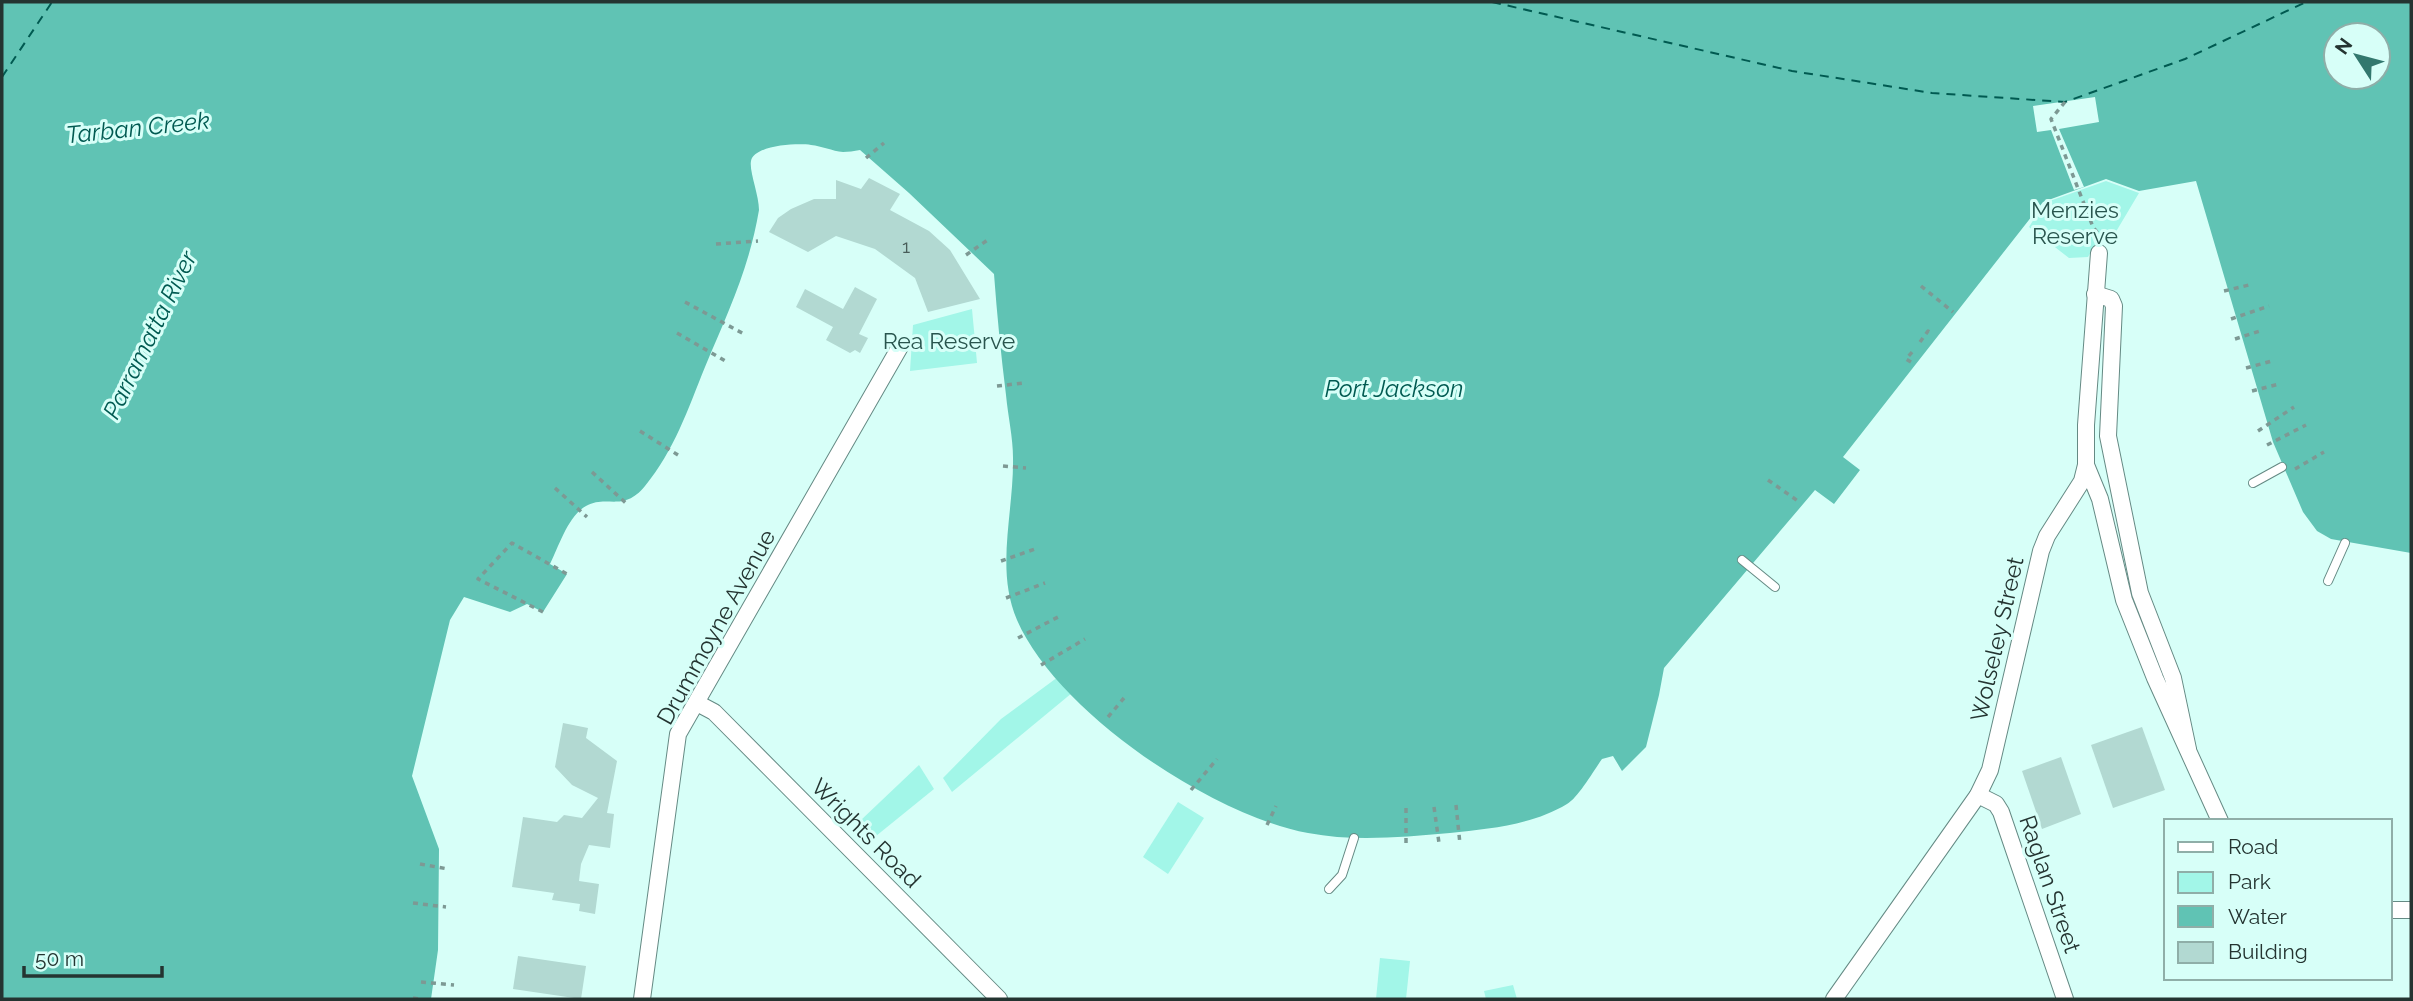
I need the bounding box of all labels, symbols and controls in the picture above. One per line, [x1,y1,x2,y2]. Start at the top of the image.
north arrow [2322,21,2392,91]
text: N [2330,34,2356,58]
water label: Tarban Creek [65,106,211,149]
park label: Menzies Reserve [2031,196,2119,249]
house number: 1 [902,235,910,257]
water label: Parramatta River [96,246,203,423]
park label: Rea Reserve [883,327,1015,354]
water label: Port Jackson [1325,374,1463,403]
street label: Drummoyne Avenue [651,524,780,729]
street label: Wolseley Street [1964,554,2029,724]
street label: Wrights Road [806,772,927,893]
street label: Raglan Street [2014,812,2087,956]
legend [2164,819,2392,980]
text: Road [2228,834,2278,859]
text: Park [2228,869,2271,894]
text: Water [2228,904,2287,929]
scale bar [24,934,163,978]
text: Building [2228,939,2308,964]
text: 50 m [35,946,84,971]

